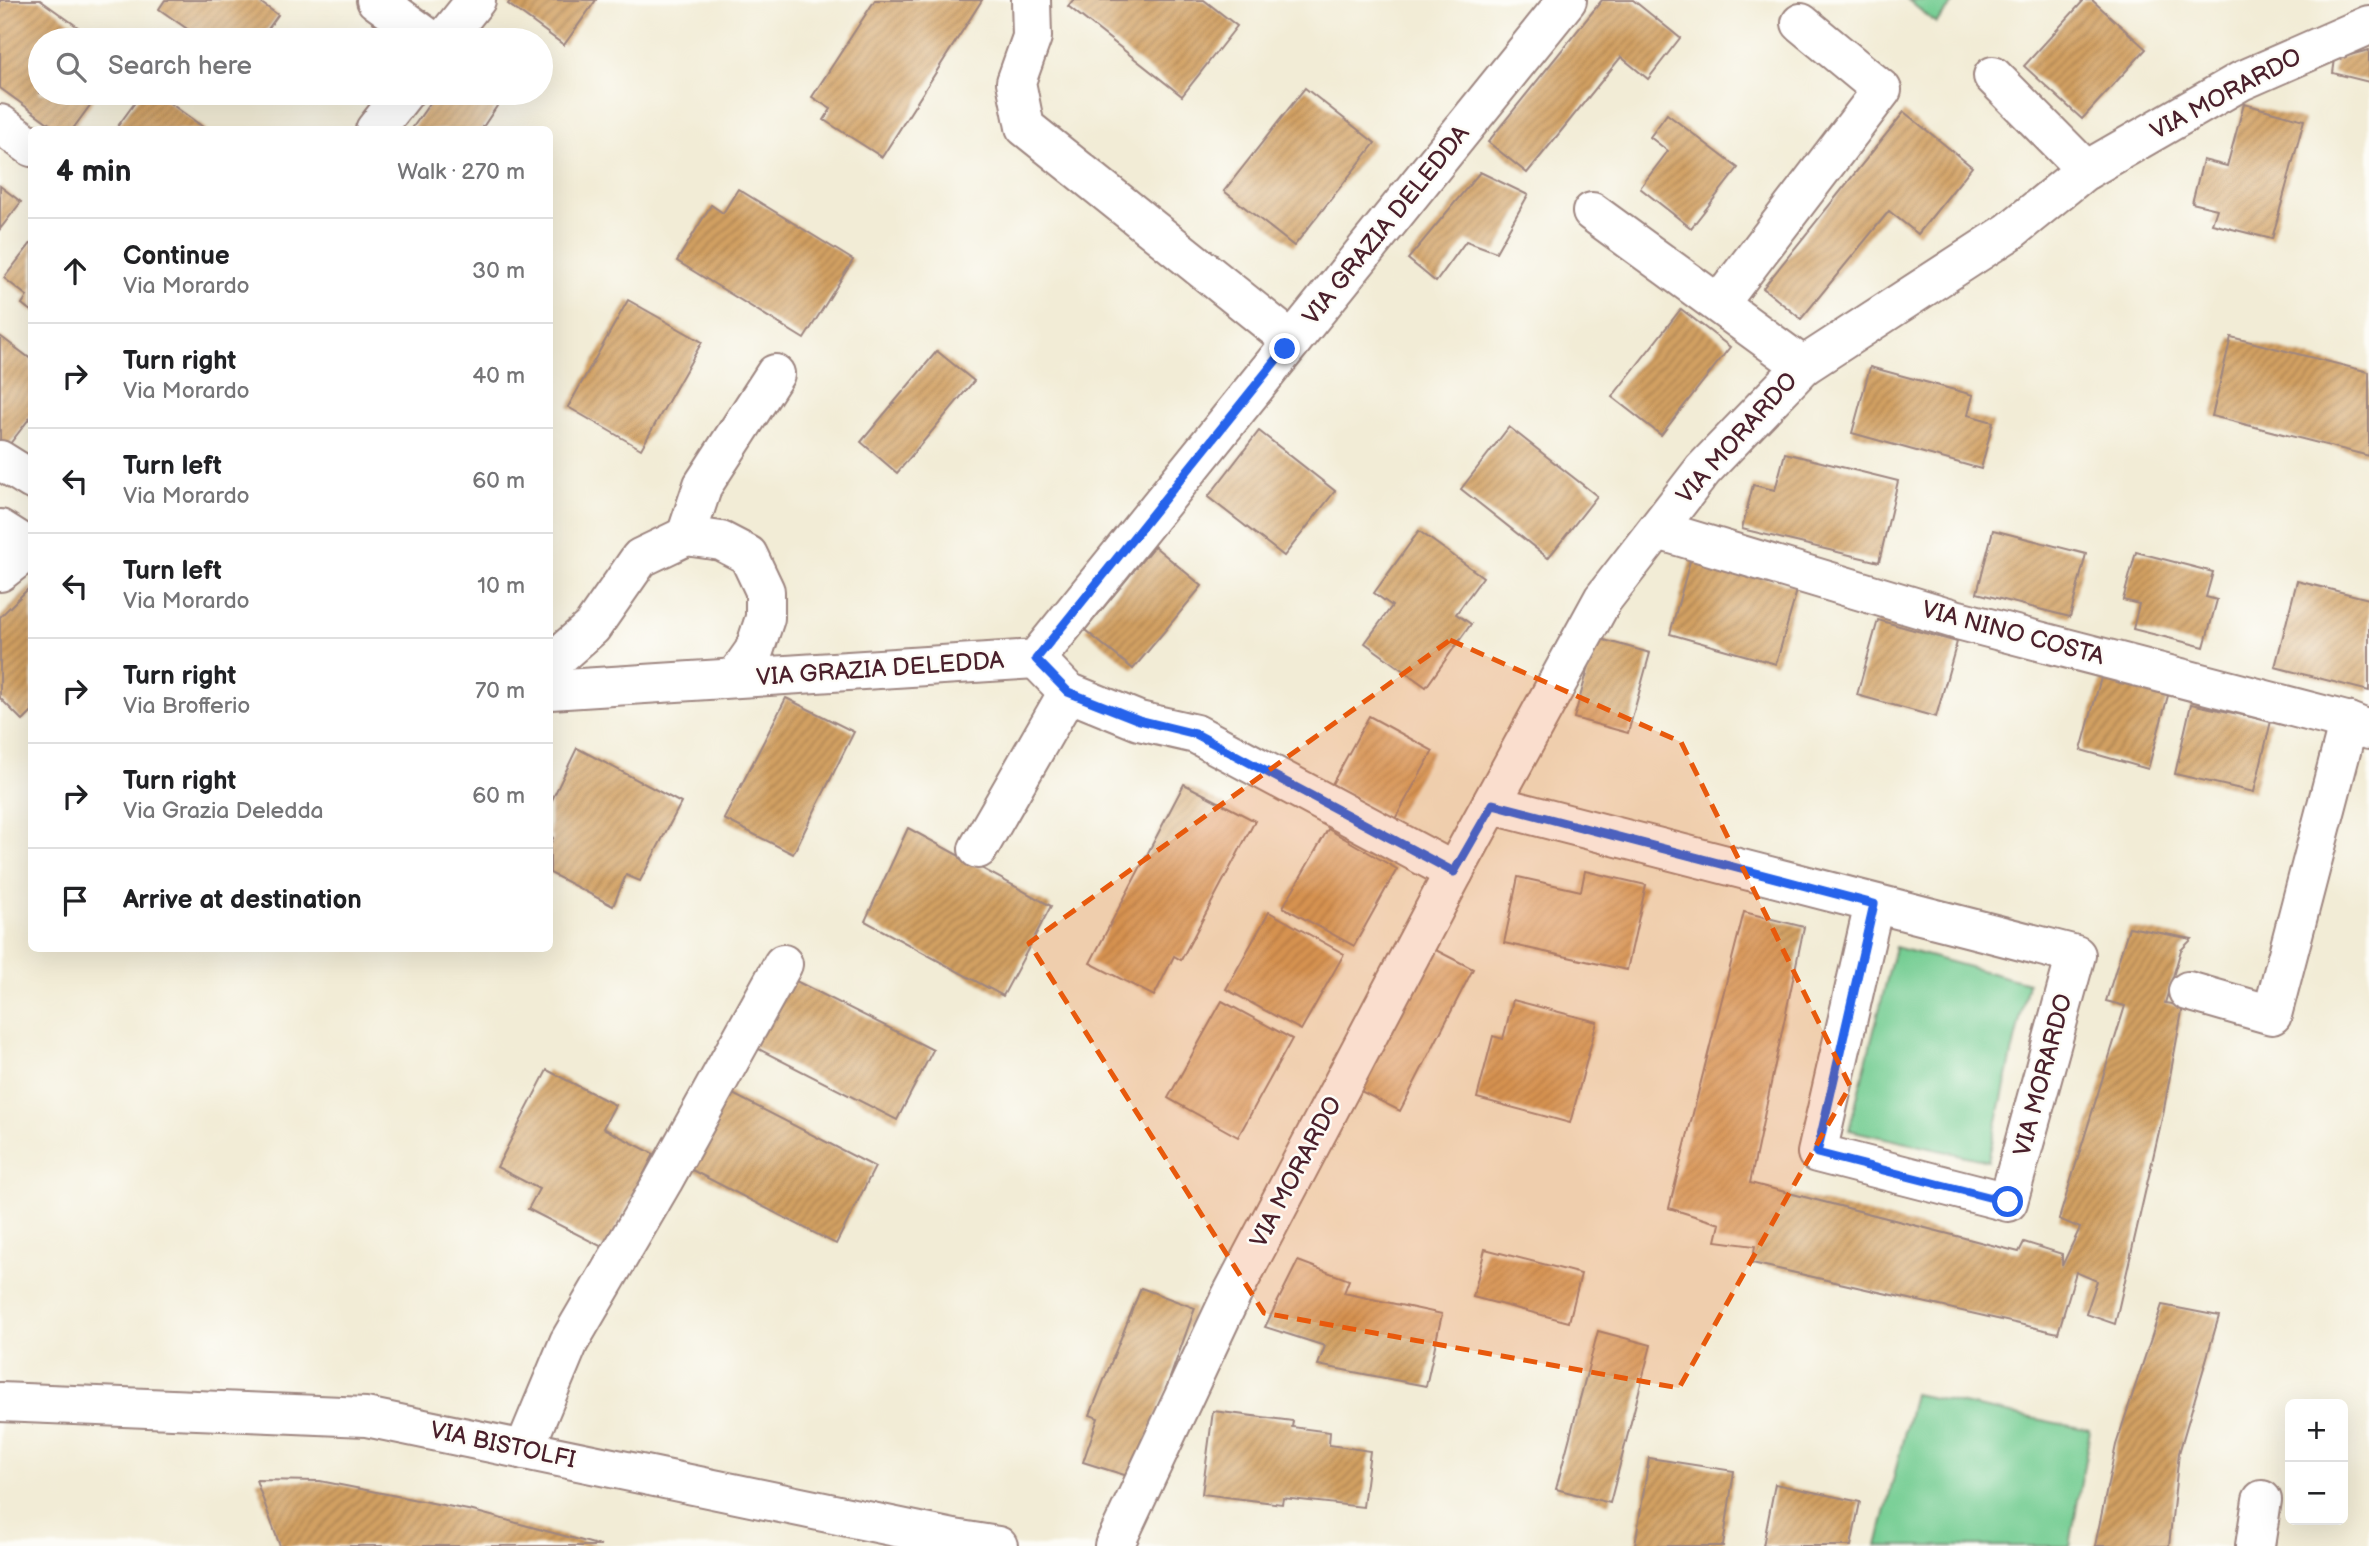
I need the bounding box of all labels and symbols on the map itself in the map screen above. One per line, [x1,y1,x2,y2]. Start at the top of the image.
street label: VIA MORARDO [2146,42,2306,146]
street label: VIA GRAZIA DELEDDA [1297,119,1476,331]
route end [1269,333,1300,364]
street label: VIA MORARDO [1670,366,1804,510]
street label: VIA NINO COSTA [1919,595,2108,671]
street label: VIA GRAZIA DELEDDA [755,646,1005,692]
street label: VIA MORARDO [2007,991,2079,1159]
street label: VIA MORARDO [1244,1092,1348,1252]
route start [1992,1186,2023,1217]
street label: VIA BISTOLFI [428,1415,578,1475]

